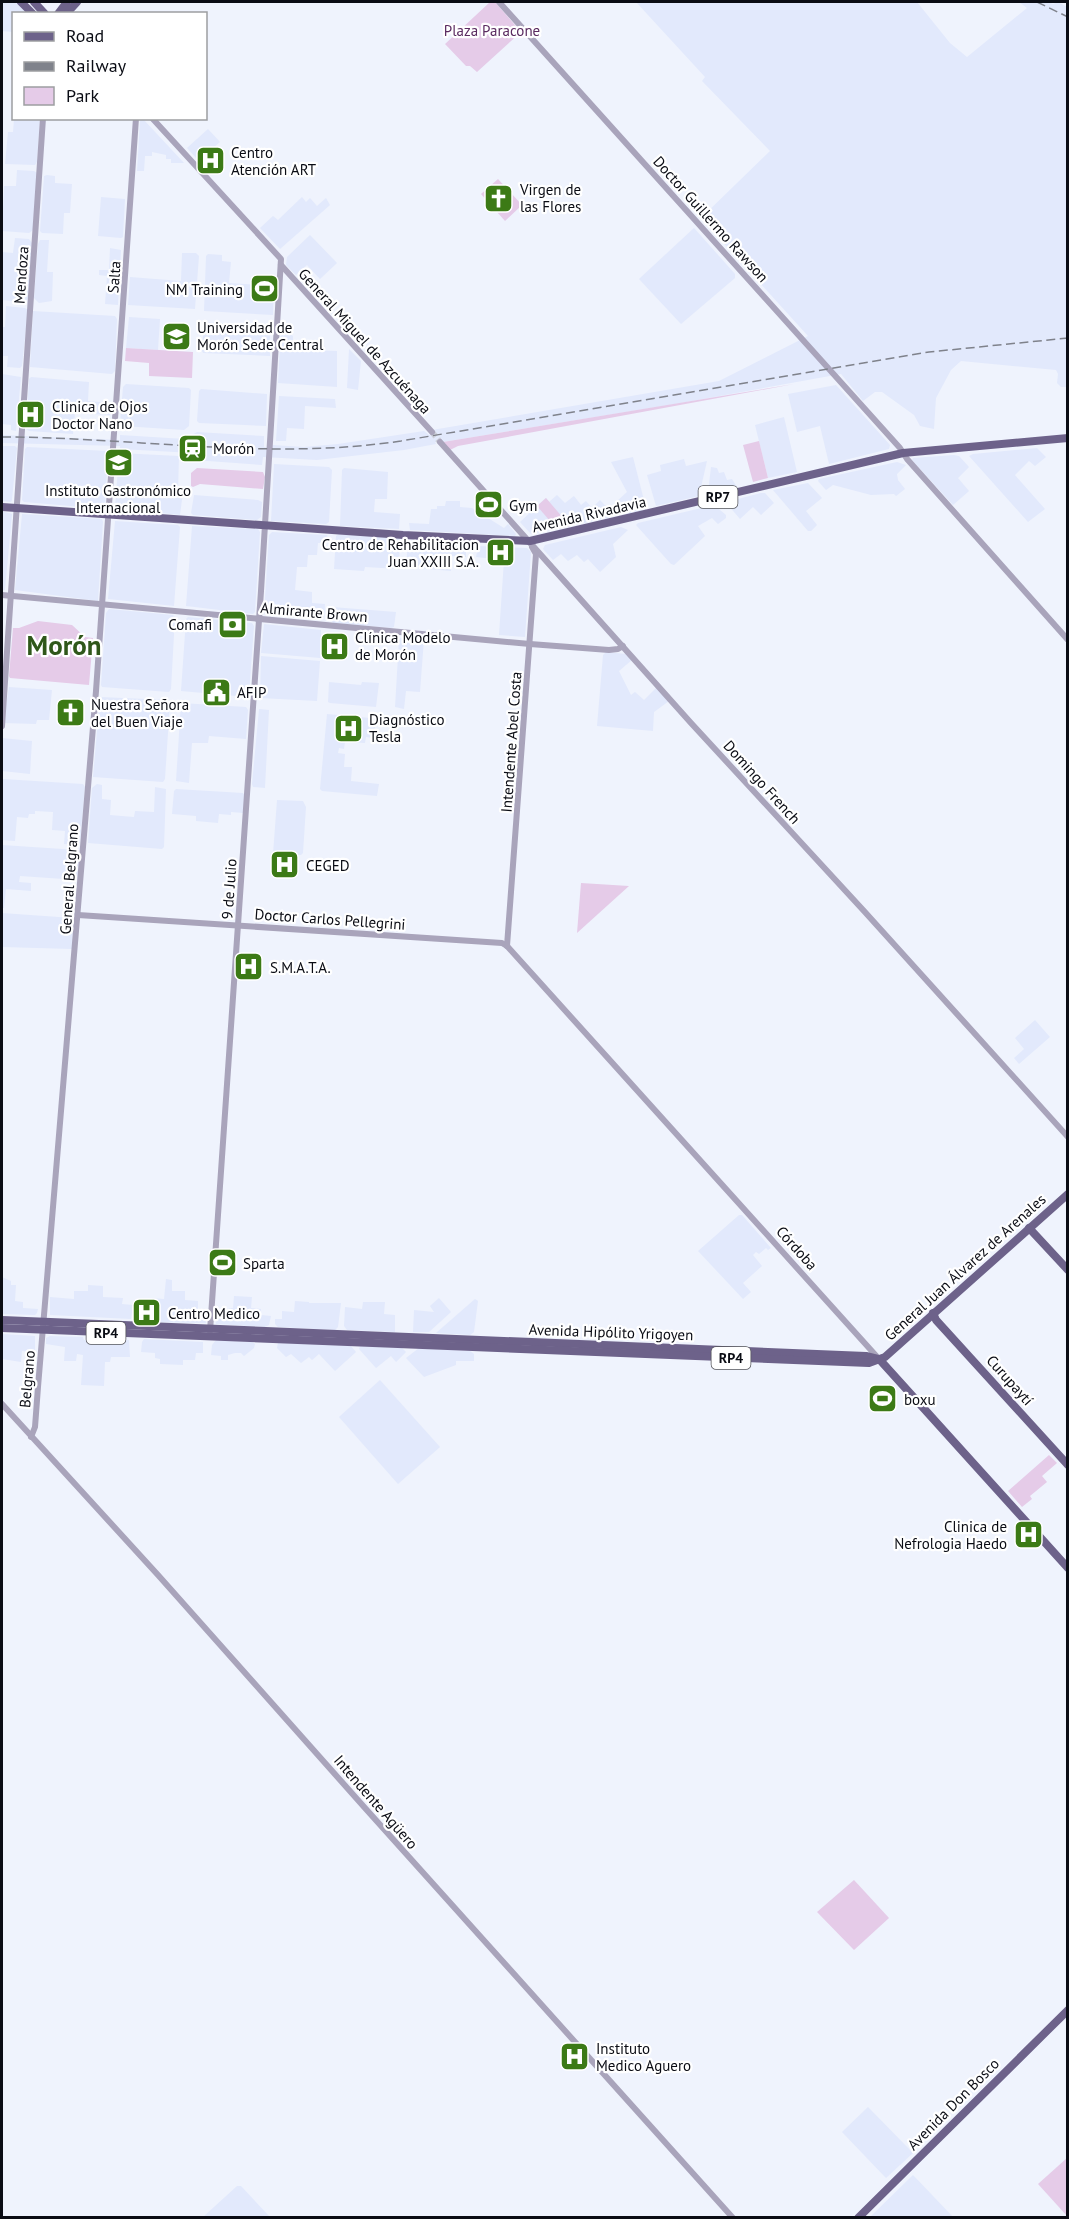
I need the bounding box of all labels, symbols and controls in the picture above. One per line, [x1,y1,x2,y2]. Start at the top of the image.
legend [12,12,207,120]
park label: Plaza Paracone [444,21,540,40]
text: Road [66,24,104,47]
text: Railway [66,54,127,77]
text: Park [66,84,99,107]
place label: Centro Atención ART [231,143,317,179]
hospital icon: Centro Atención ART [194,145,226,177]
street label: Doctor Guillermo Rawson [649,152,773,286]
place label: Virgen de las Flores [519,180,581,216]
church icon: Virgen de las Flores [483,182,515,214]
street label: Mendoza [10,246,32,304]
street label: Salta [103,260,125,294]
street label: General Miguel de Azcuénaga [295,264,435,418]
sports icon: NM Training [248,273,280,305]
place label: NM Training [166,280,243,299]
place label: Universidad de Morón Sede Central [197,318,324,354]
school or university icon: Universidad de Morón Sede Central [160,320,192,352]
place label: Clinica de Ojos Doctor Nano [52,397,148,433]
hospital icon: Clinica de Ojos Doctor Nano [15,399,47,431]
station icon: Morón [176,432,208,464]
place label: Morón [213,439,254,458]
school or university icon: Instituto Gastronómico Internacional [102,447,134,479]
place label: Instituto Gastronómico Internacional [45,481,191,517]
road number: RP7 [698,486,738,508]
sports icon: Gym [472,489,504,521]
street label: Avenida Rivadavia [530,492,648,536]
place label: Gym [509,496,537,515]
place label: Centro de Rehabilitacion Juan XXIII S.A. [322,535,479,571]
hospital icon: Centro de Rehabilitacion Juan XXIII S.A. [484,537,516,569]
street label: Almirante Brown [260,598,368,626]
bank icon: Comafi [217,608,249,640]
place label: Comafi [168,615,212,634]
district label: Morón [27,628,101,662]
place label: Clínica Modelo de Morón [355,628,450,664]
hospital icon: Clínica Modelo de Morón [318,630,350,662]
street label: Intendente Abel Costa [497,671,525,813]
public building icon: AFIP [200,676,232,708]
place label: AFIP [237,683,266,702]
place label: Nuestra Señora del Buen Viaje [91,695,189,731]
church icon: Nuestra Señora del Buen Viaje [54,697,86,729]
place label: Diagnóstico Tesla [369,710,444,746]
hospital icon: Diagnóstico Tesla [332,712,364,744]
street label: Domingo French [719,736,805,828]
street label: General Belgrano [56,823,82,935]
hospital icon: CEGED [269,849,301,881]
place label: CEGED [306,856,350,875]
street label: 9 de Julio [217,858,241,920]
street label: Doctor Carlos Pellegrini [254,904,406,934]
hospital icon: S.M.A.T.A. [233,951,265,983]
place label: S.M.A.T.A. [270,958,331,977]
street label: General Juan Álvarez de Arenales [880,1190,1050,1344]
street label: Córdoba [772,1222,822,1274]
sports icon: Sparta [206,1247,238,1279]
place label: Sparta [243,1254,285,1273]
hospital icon: Centro Medico [131,1297,163,1329]
place label: Centro Medico [168,1304,260,1323]
street label: Avenida Hipólito Yrigoyen [528,1320,694,1344]
road number: RP4 [86,1322,126,1344]
road number: RP4 [712,1347,750,1369]
street label: Belgrano [15,1349,39,1409]
street label: Curupaytí [982,1351,1038,1409]
sports icon: boxu [867,1383,899,1415]
place label: boxu [904,1390,936,1409]
place label: Clinica de Nefrologia Haedo [894,1517,1007,1553]
hospital icon: Clinica de Nefrologia Haedo [1012,1519,1044,1551]
street label: Intendente Agüero [330,1751,422,1853]
place label: Instituto Medico Aguero [596,2039,691,2075]
hospital icon: Instituto Medico Aguero [559,2041,591,2073]
street label: Avenida Don Bosco [903,2054,1003,2154]

